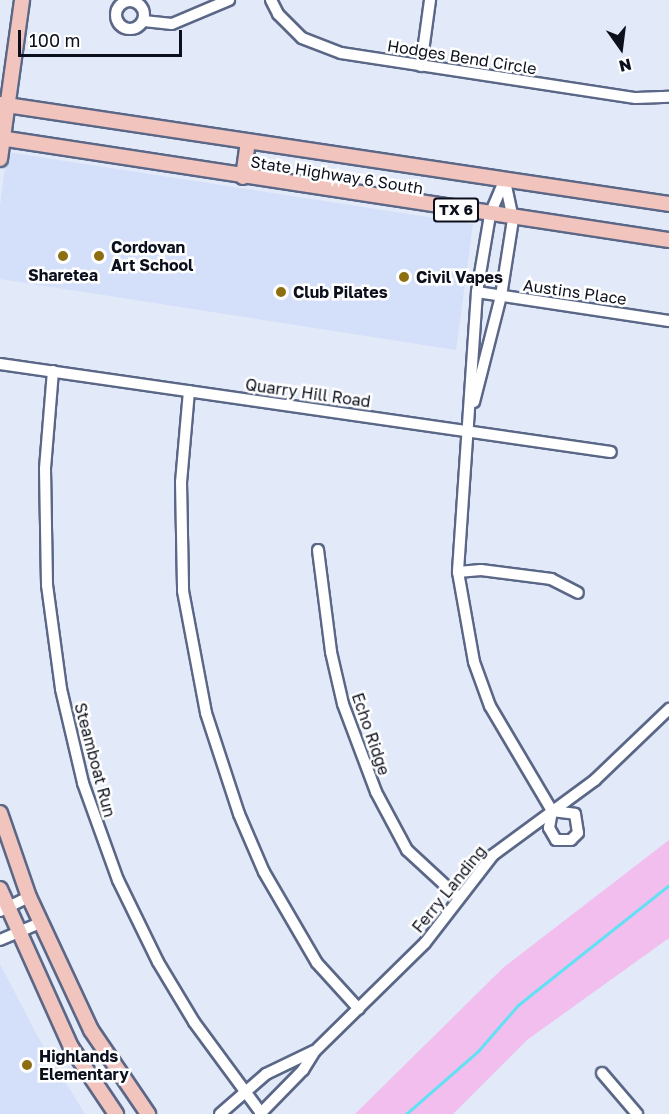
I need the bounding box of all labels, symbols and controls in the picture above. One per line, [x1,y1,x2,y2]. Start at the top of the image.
scale bar [21,18,184,56]
north arrow [591,18,651,78]
text: 100 m [29,29,80,51]
street label: Hodges Bend Circle [386,36,538,78]
text: N [617,54,634,77]
street label: State Highway 6 South [249,152,425,198]
road number: TX 6 [432,198,480,222]
place label: Cordovan Art School [111,237,193,275]
marker: Sharetea [56,249,70,263]
marker: Cordovan Art School [92,249,106,263]
place label: Sharetea [28,265,98,285]
place label: Civil Vapes [416,267,503,287]
marker: Civil Vapes [397,270,411,284]
street label: Austins Place [522,275,628,309]
place label: Club Pilates [293,282,388,302]
marker: Club Pilates [274,285,288,299]
street label: Quarry Hill Road [244,375,372,411]
street label: Echo Ridge [348,690,394,778]
street label: Steamboat Run [71,701,119,819]
street label: Ferry Landing [408,842,490,936]
place label: Highlands Elementary [39,1046,129,1084]
marker: Highlands Elementary [20,1058,34,1072]

